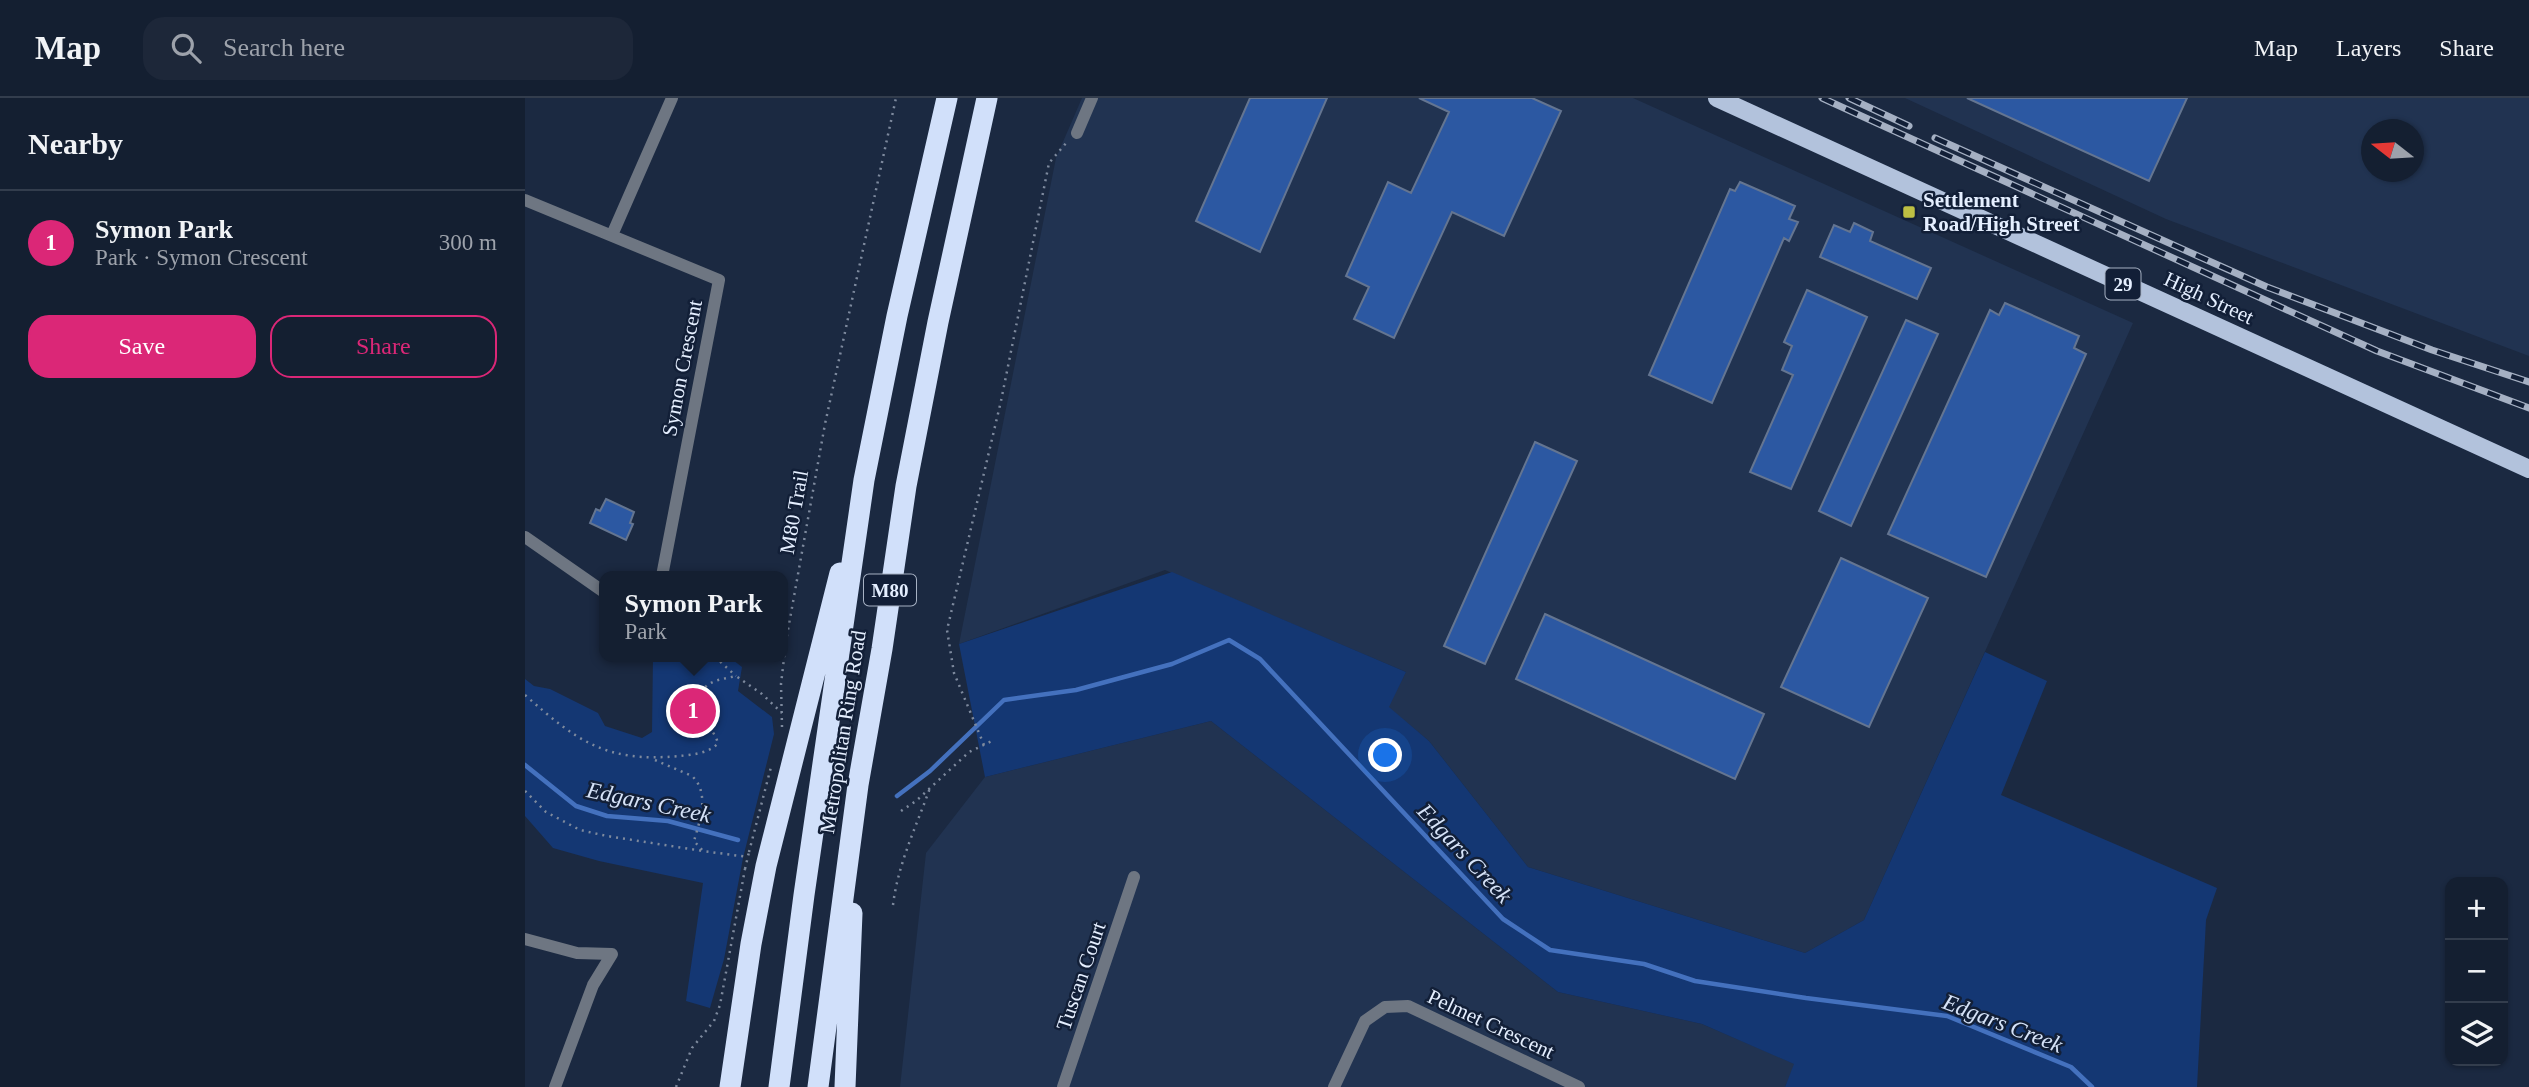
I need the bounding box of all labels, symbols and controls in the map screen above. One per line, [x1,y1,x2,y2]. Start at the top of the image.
search box [143,17,633,80]
icon: search [167,29,205,67]
text: Map [35,30,101,66]
text: Search here [223,33,345,62]
text: Map [2254,35,2298,61]
text: Layers [2336,35,2401,61]
text: Share [2439,35,2494,61]
north arrow [2361,119,2424,182]
text: Nearby [28,127,123,160]
place label: Settlement Road/High Street [1923,188,2080,236]
marker: Settlement Road/High Street [1901,204,1917,220]
text: Symon Park [95,215,233,244]
text: 1 [45,230,57,255]
text: 300 m [439,230,497,255]
text: Park · Symon Crescent [95,245,308,270]
street label: High Street [2160,267,2258,329]
road number: 29 [2105,268,2141,300]
street label: Symon Crescent [657,298,707,438]
button: Save [28,315,256,378]
button: Share [270,315,497,378]
street label: M80 Trail [775,468,813,556]
popup [599,571,788,662]
road number: M80 [864,575,916,606]
text: Symon Park [625,589,762,618]
text: Park [625,619,667,644]
street label: Metropolitan Ring Road [815,628,871,835]
pin: 1 [670,685,716,737]
your location [1368,738,1402,772]
water label: Edgars Creek [584,777,714,828]
water label: Edgars Creek [1412,798,1517,909]
map controls [2445,877,2508,1066]
button: + [2445,877,2508,940]
street label: Tuscan Court [1051,919,1111,1033]
button: − [2445,940,2508,1003]
street label: Pelmet Crescent [1424,984,1558,1064]
water label: Edgars Creek [1938,989,2067,1058]
button: layers [2445,1003,2508,1066]

